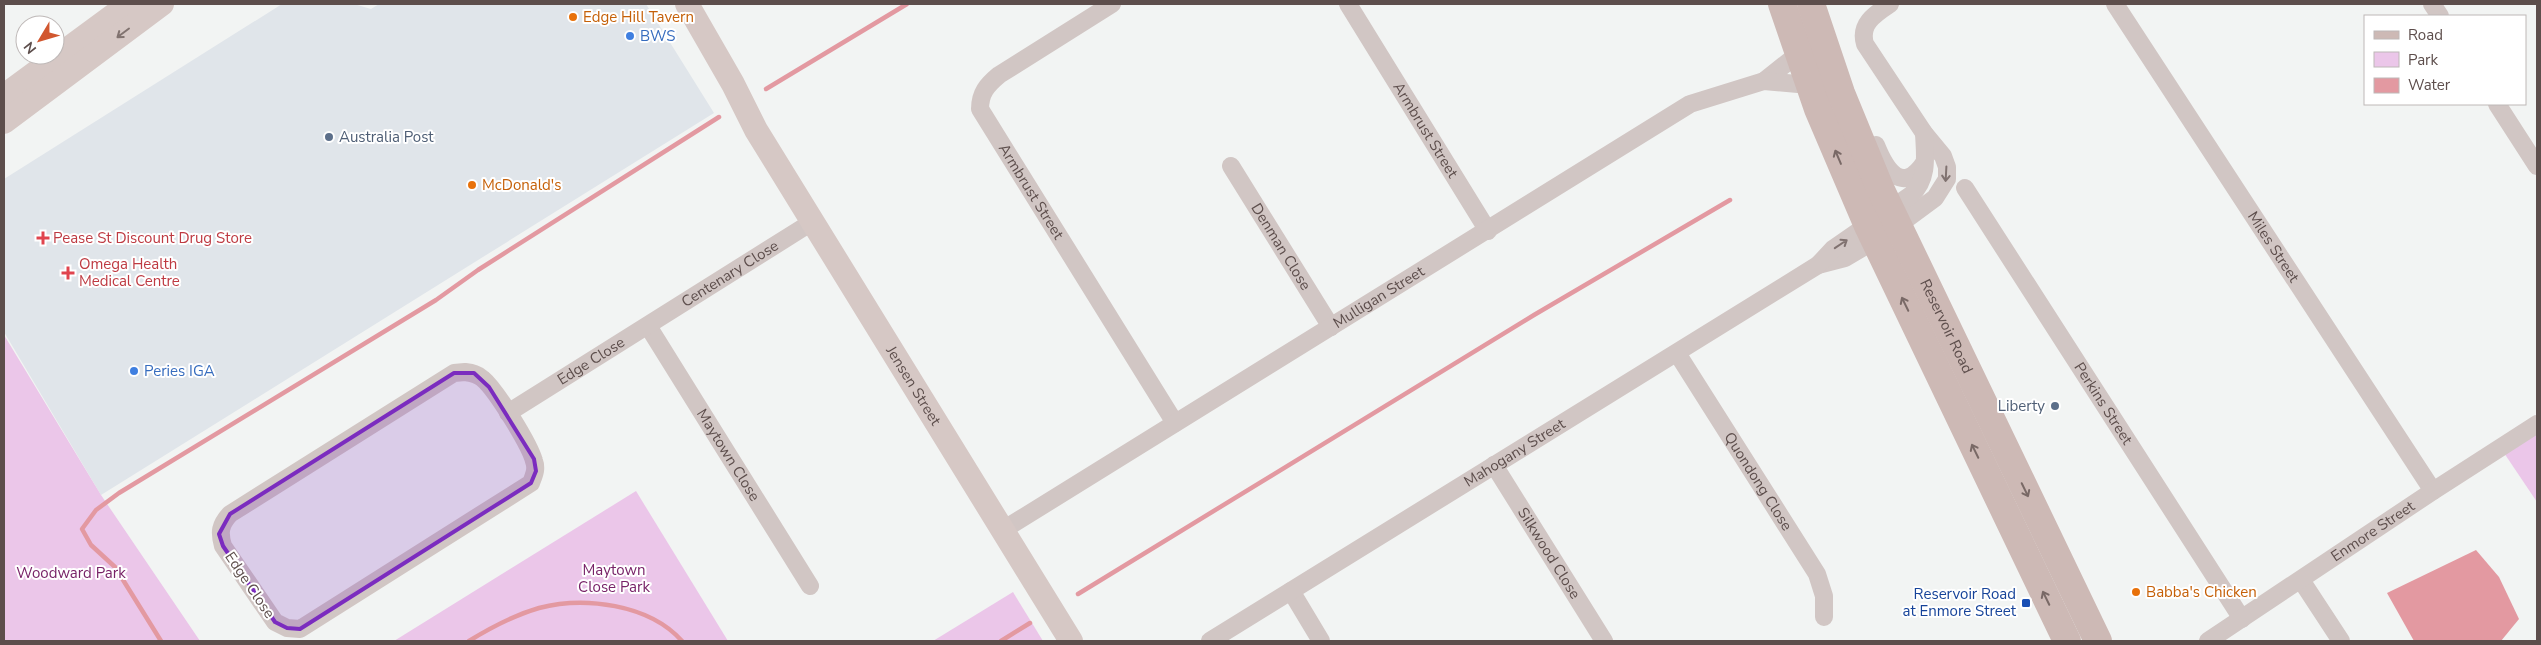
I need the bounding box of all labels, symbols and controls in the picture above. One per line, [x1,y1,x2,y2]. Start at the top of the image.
place label: Edge Hill Tavern [583,7,694,27]
marker: Edge Hill Tavern [567,11,579,23]
north arrow [15,15,65,65]
legend [2364,15,2526,105]
text: Road [2408,25,2443,45]
place label: BWS [640,26,676,46]
one-way arrow [116,28,130,38]
marker: BWS [624,30,636,42]
text: N [19,38,41,58]
text: Park [2408,50,2438,70]
text: Water [2408,75,2451,95]
street label: Armbrust Street [1389,78,1463,182]
place label: Australia Post [339,127,434,147]
marker: Australia Post [323,131,335,143]
street label: Armbrust Street [994,140,1069,244]
one-way arrow [1832,150,1842,165]
one-way arrow [1941,165,1951,181]
place label: McDonald's [482,175,561,195]
marker: McDonald's [466,179,478,191]
street label: Denman Close [1247,199,1316,294]
street label: Miles Street [2243,208,2304,287]
place label: Pease St Discount Drug Store [53,228,252,248]
marker: Pease St Discount Drug Store [37,232,49,244]
street label: Centenary Close [677,236,782,312]
one-way arrow [1834,239,1848,249]
place label: Omega Health Medical Centre [79,254,180,291]
street label: Mulligan Street [1329,261,1429,333]
marker: Omega Health Medical Centre [61,266,75,280]
street label: Reservoir Road [1915,276,1978,377]
one-way arrow [1900,297,1910,312]
street label: Edge Close [553,332,629,390]
street label: Jensen Street [881,341,946,430]
street label: Perkins Street [2070,358,2138,449]
place label: Peries IGA [144,361,215,381]
marker: Peries IGA [128,365,140,377]
place label: Liberty [1998,396,2045,416]
marker: Liberty [2049,400,2061,412]
street label: Maytown Close [692,405,765,505]
street label: Mahogany Street [1460,413,1569,492]
street label: Quondong Close [1720,428,1797,535]
one-way arrow [1970,444,1979,459]
one-way arrow [2021,482,2030,497]
street label: Enmore Street [2327,496,2419,566]
street label: Silkwood Close [1513,504,1585,603]
street label: Edge Close [220,548,280,622]
park label: Maytown Close Park [578,560,650,597]
park label: Woodward Park [16,563,126,583]
place label: Babba's Chicken [2146,582,2257,602]
place label: Reservoir Road at Enmore Street [1902,584,2017,621]
marker: Babba's Chicken [2130,586,2142,598]
one-way arrow [2040,590,2050,605]
marker: Reservoir Road at Enmore Street [2020,597,2032,609]

